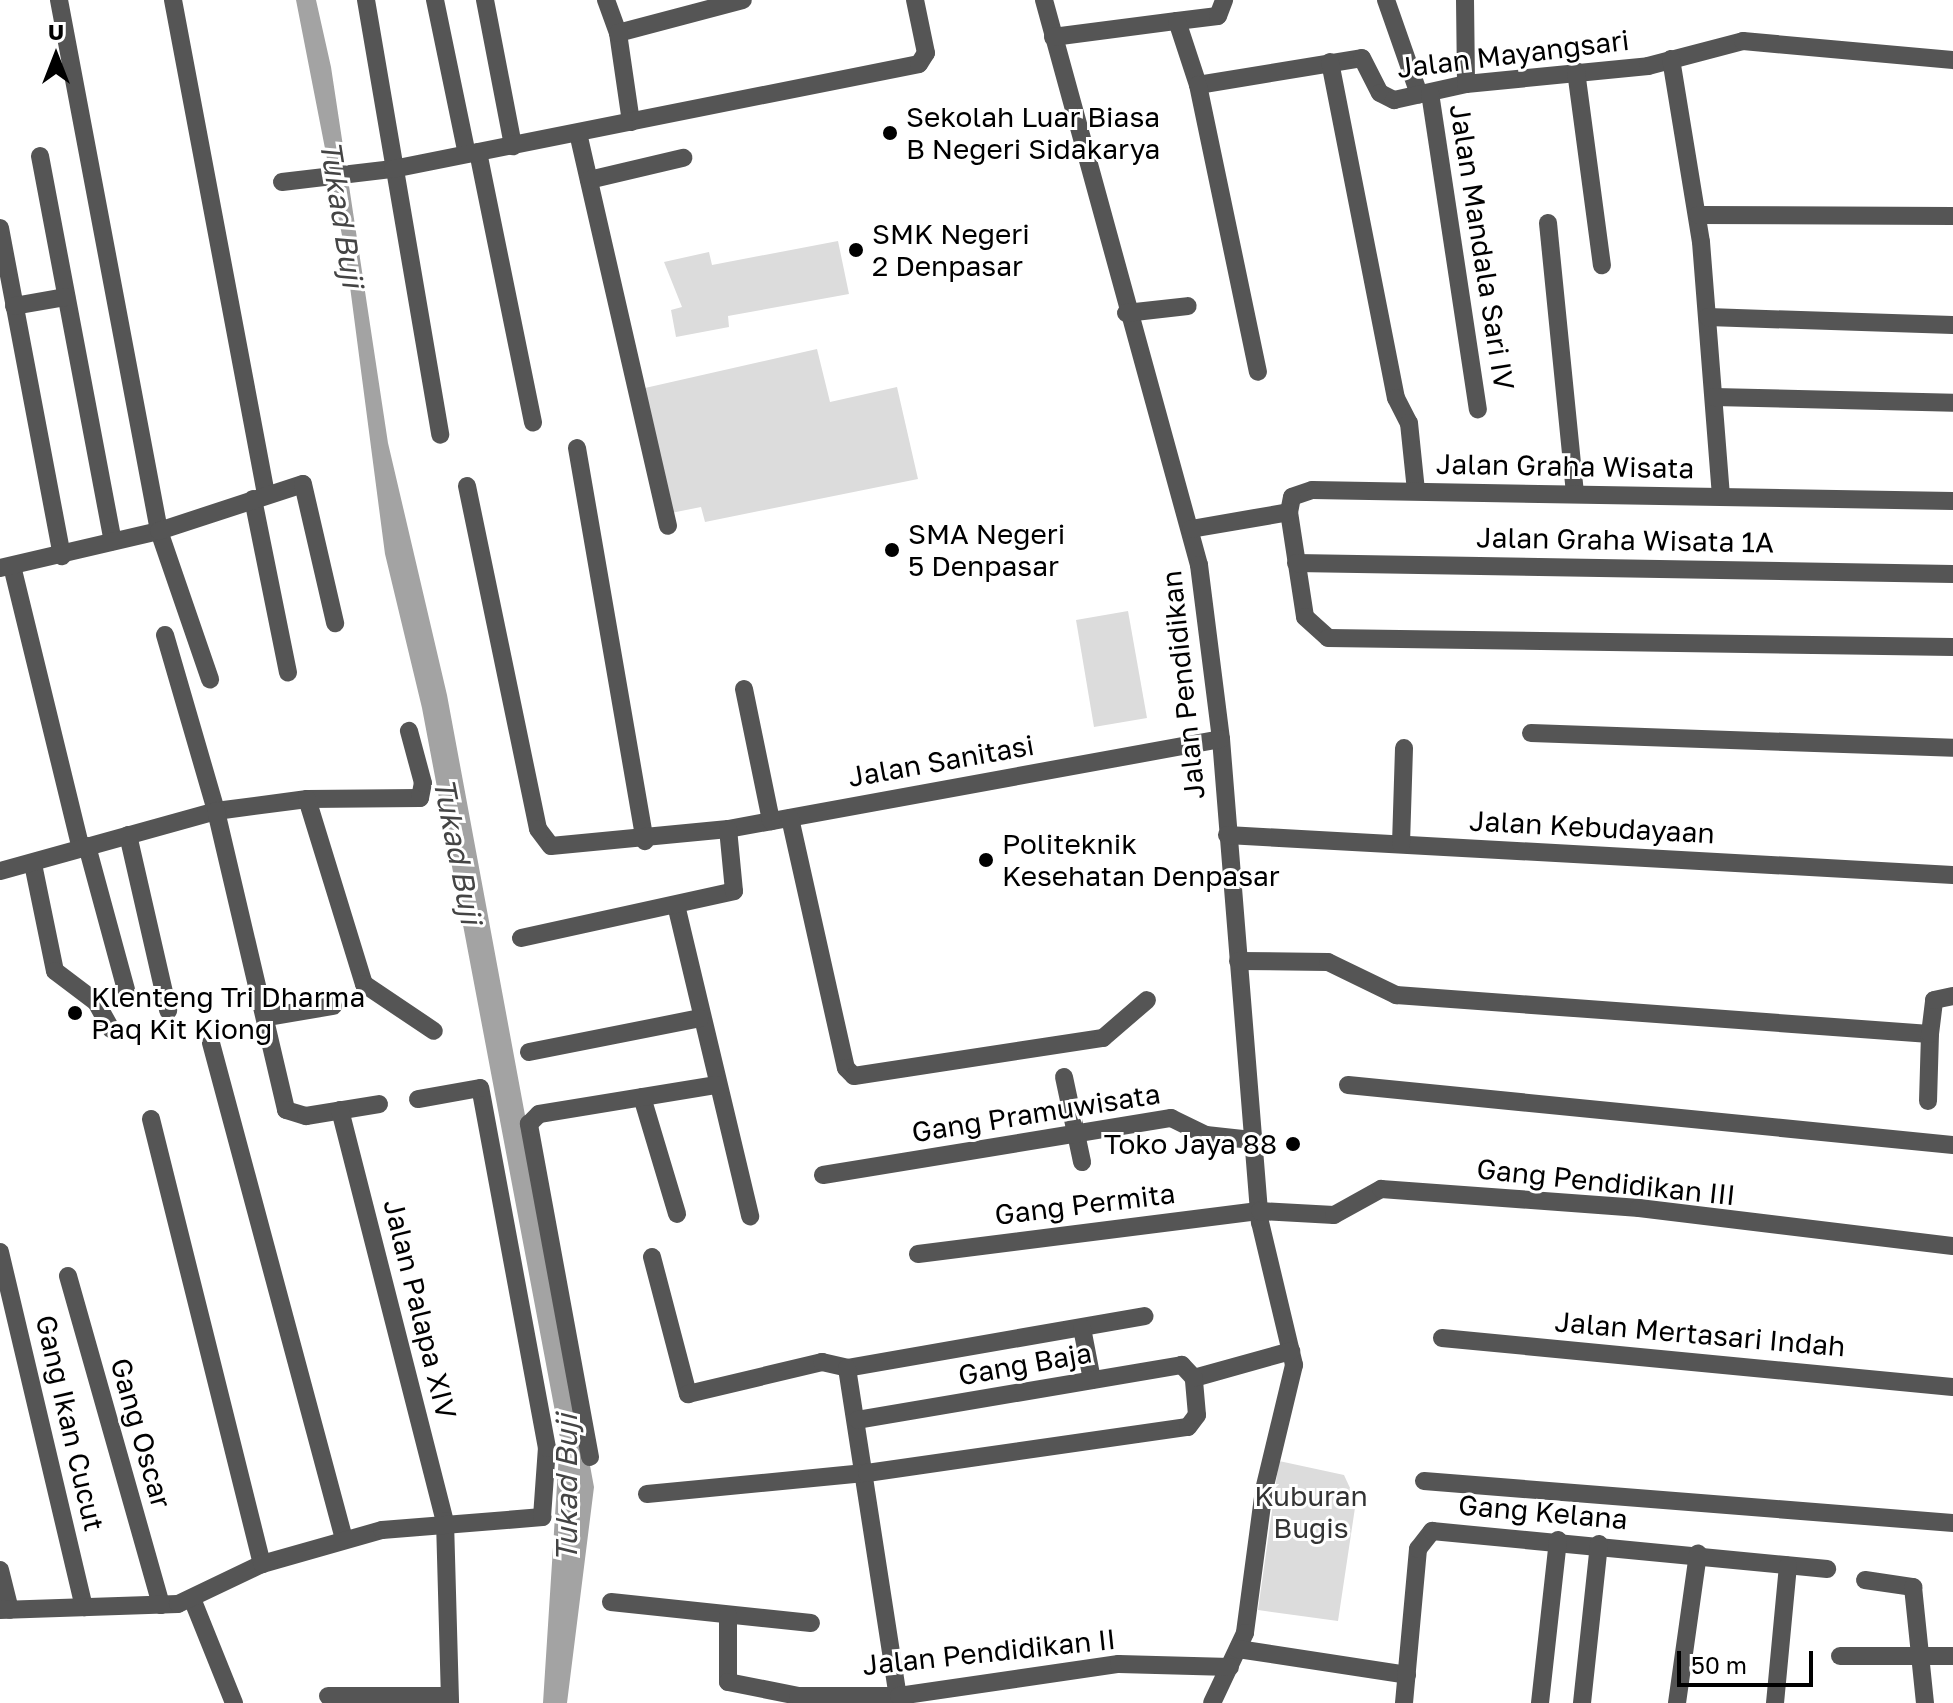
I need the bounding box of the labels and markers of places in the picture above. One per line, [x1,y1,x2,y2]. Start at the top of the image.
place label: Sekolah Luar Biasa B Negeri Sidakarya [906,100,1160,166]
marker: Sekolah Luar Biasa B Negeri Sidakarya [881,124,899,142]
place label: SMK Negeri 2 Denpasar [872,217,1030,283]
marker: SMK Negeri 2 Denpasar [847,241,865,259]
place label: SMA Negeri 5 Denpasar [908,517,1065,583]
marker: SMA Negeri 5 Denpasar [883,541,901,559]
place label: Politeknik Kesehatan Denpasar [1002,827,1280,893]
marker: Politeknik Kesehatan Denpasar [977,851,995,869]
place label: Klenteng Tri Dharma Paq Kit Kiong [91,980,365,1046]
marker: Klenteng Tri Dharma Paq Kit Kiong [66,1004,84,1022]
place label: Toko Jaya 88 [1104,1127,1277,1161]
marker: Toko Jaya 88 [1284,1135,1302,1153]

